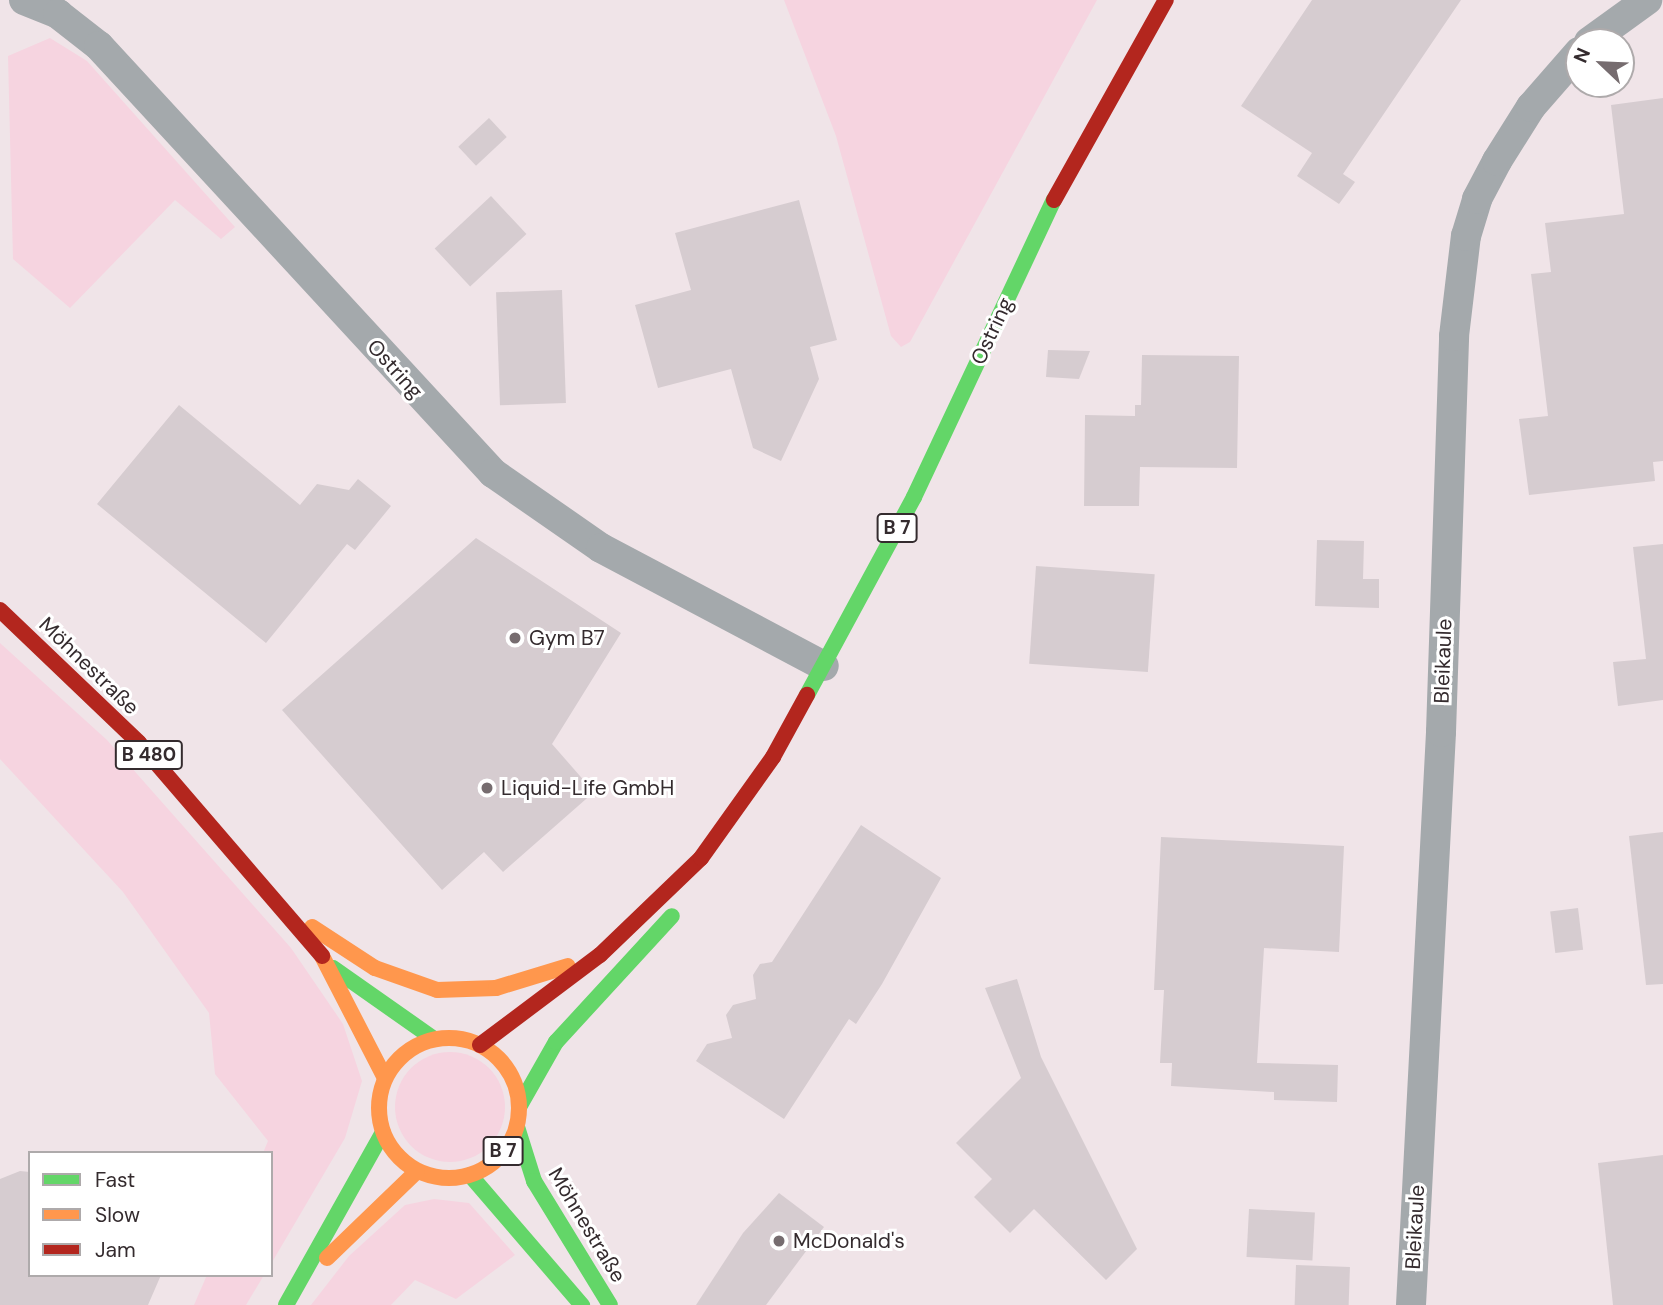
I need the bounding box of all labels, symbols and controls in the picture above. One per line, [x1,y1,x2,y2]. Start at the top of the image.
north arrow [1565,28,1635,98]
text: N [1568,44,1596,67]
street label: Ostring [966,293,1018,369]
street label: Ostring [362,334,428,404]
road number: B 7 [876,512,918,544]
street label: Möhnestraße [34,612,144,720]
street label: Bleikaule [1429,618,1457,704]
place label: Gym B7 [529,625,605,651]
marker: Gym B7 [507,630,523,646]
road number: B 480 [114,740,184,770]
place label: Liquid-Life GmbH [501,775,674,801]
marker: Liquid-Life GmbH [479,780,495,796]
road number: B 7 [482,1135,524,1166]
legend [28,1151,273,1277]
street label: Möhnestraße [543,1163,631,1287]
text: Fast [95,1166,135,1194]
street label: Bleikaule [1400,1184,1430,1270]
text: Slow [95,1201,140,1229]
place label: McDonald's [793,1228,905,1254]
marker: McDonald's [771,1233,787,1249]
text: Jam [95,1236,136,1264]

